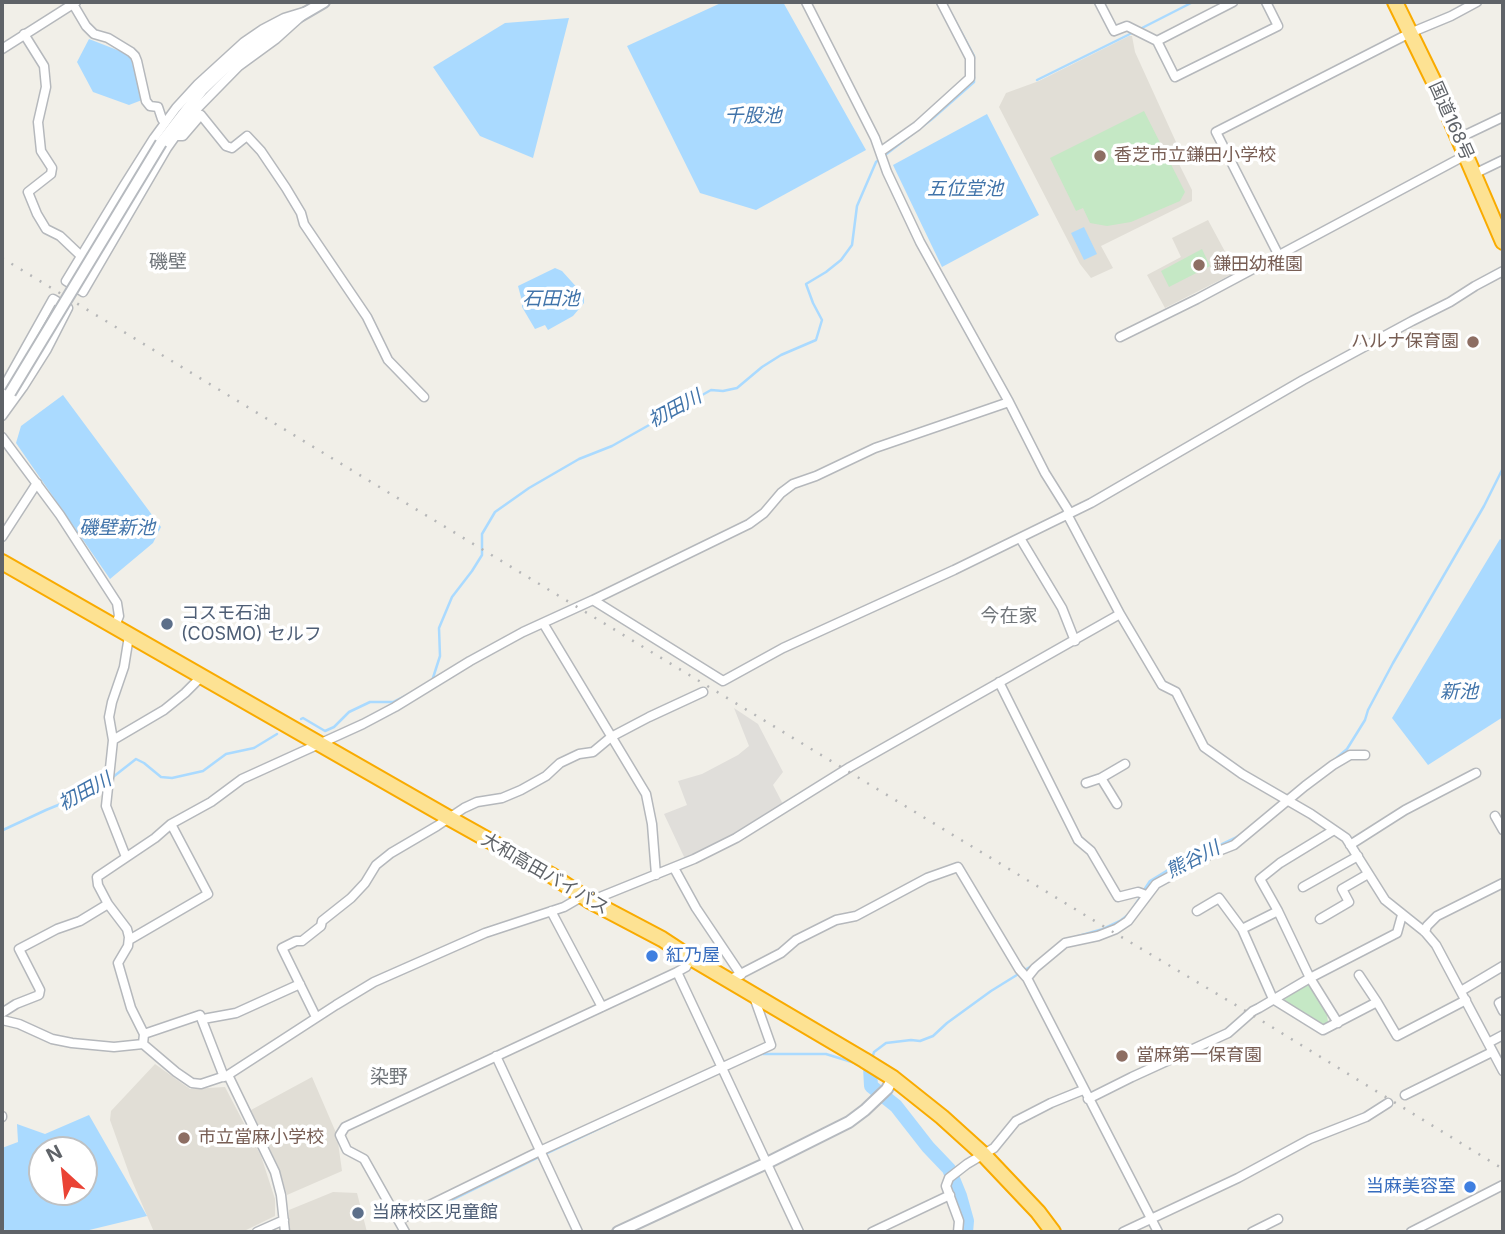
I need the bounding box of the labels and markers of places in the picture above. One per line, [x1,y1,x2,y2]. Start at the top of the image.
place label: 香芝市立鎌田小学校 [1114,145,1276,167]
marker: 香芝市立鎌田小学校 [1092,148,1108,164]
place label: 鎌田幼稚園 [1213,254,1303,276]
marker: 鎌田幼稚園 [1191,257,1207,273]
place label: ハルナ保育園 [1351,331,1459,353]
marker: ハルナ保育園 [1465,334,1481,350]
place label: コスモ石油 (COSMO) セルフ [181,603,322,646]
marker: コスモ石油 (COSMO) セルフ [159,616,175,632]
place label: 紅乃屋 [666,945,720,967]
marker: 紅乃屋 [644,948,660,964]
place label: 當麻第一保育園 [1136,1045,1262,1067]
marker: 當麻第一保育園 [1114,1048,1130,1064]
place label: 市立當麻小学校 [198,1127,324,1149]
marker: 市立當麻小学校 [176,1130,192,1146]
place label: 当麻美容室 [1366,1176,1456,1198]
marker: 当麻美容室 [1462,1179,1478,1195]
place label: 当麻校区児童館 [372,1202,498,1224]
marker: 当麻校区児童館 [350,1205,366,1221]

